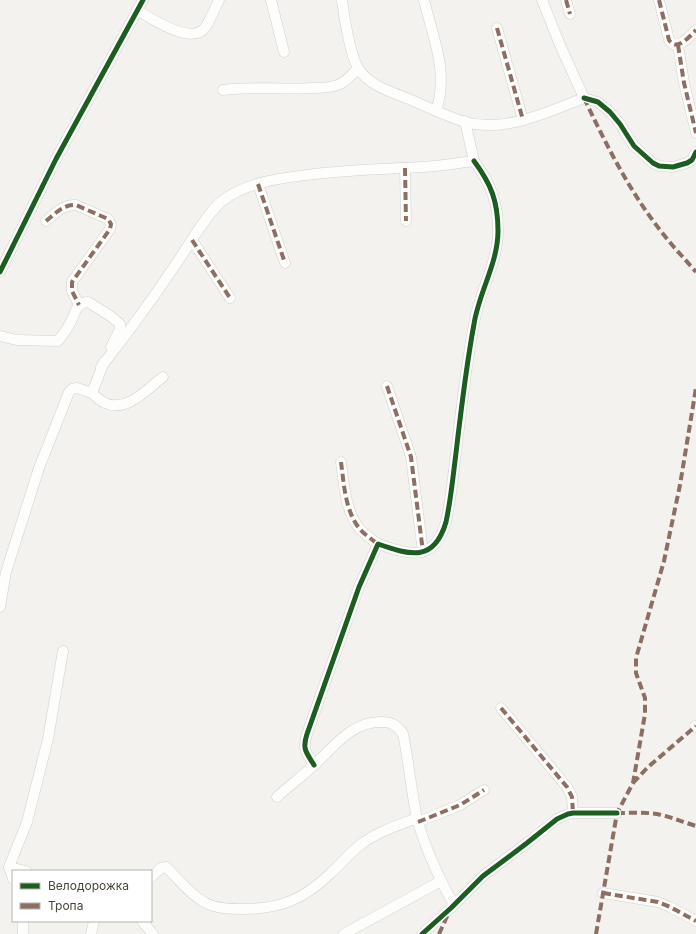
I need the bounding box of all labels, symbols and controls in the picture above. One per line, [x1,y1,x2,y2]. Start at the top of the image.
legend [12,870,152,922]
text: Велодорожка [48,878,129,893]
text: Тропа [48,898,83,913]

